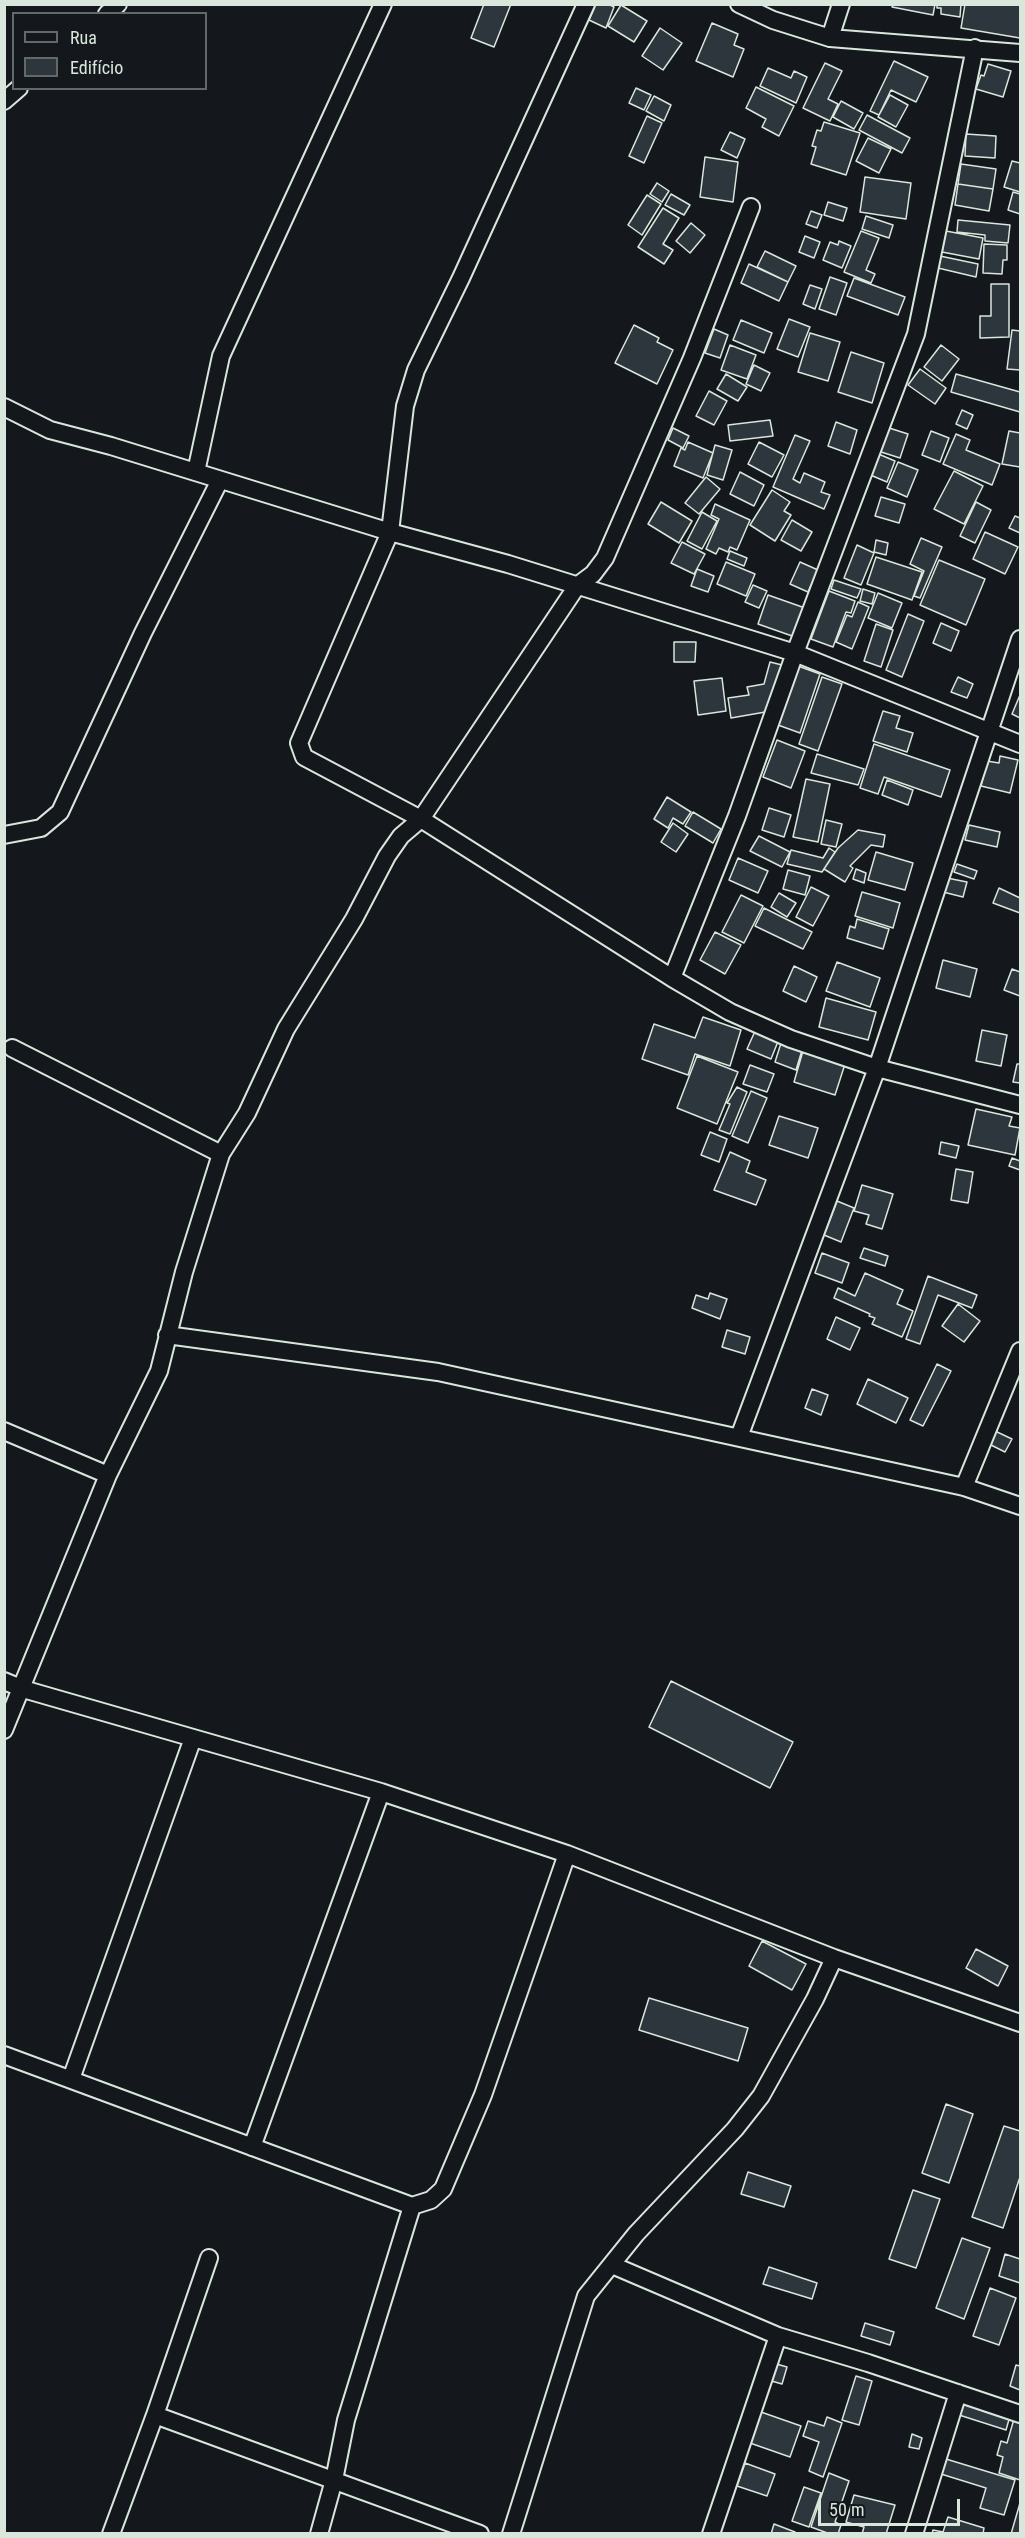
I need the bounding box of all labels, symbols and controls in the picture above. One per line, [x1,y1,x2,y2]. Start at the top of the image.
legend [12,12,207,90]
text: Rua [70,27,97,48]
text: Edifício [70,57,123,78]
scale bar [821,2487,964,2525]
text: 50 m [829,2499,864,2520]

